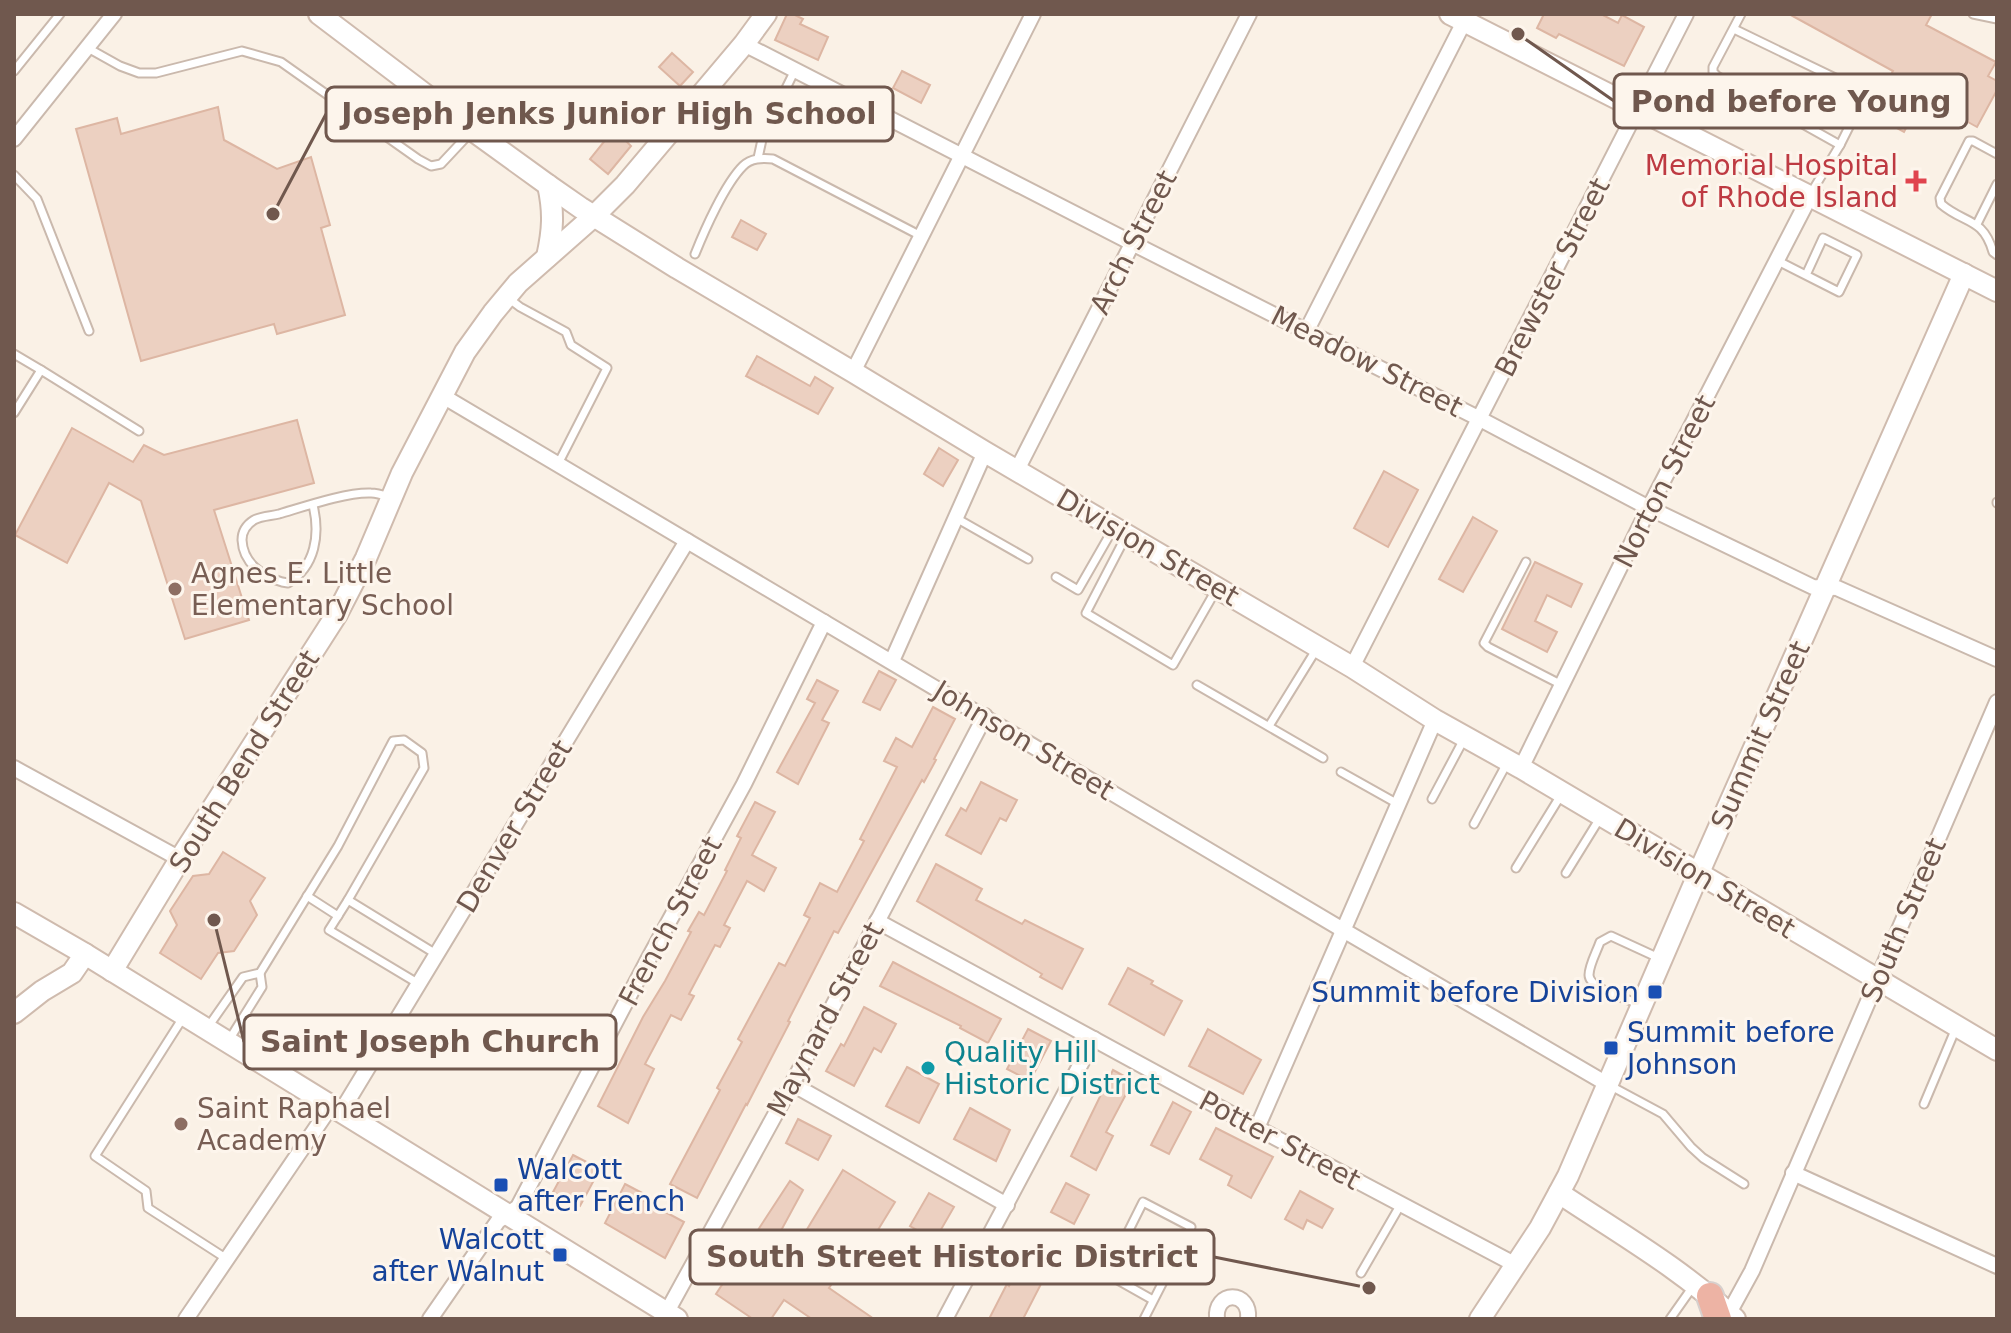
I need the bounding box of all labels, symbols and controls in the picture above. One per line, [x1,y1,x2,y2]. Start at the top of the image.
callout: Pond before Young [1614,74,1967,128]
text: Pond before Young [1631,84,1951,119]
callout: Joseph Jenks Junior High School [326,87,893,141]
text: Joseph Jenks Junior High School [339,96,877,131]
place label: Memorial Hospital of Rhode Island [1645,149,1898,214]
street label: Arch Street [1083,165,1184,320]
marker: Memorial Hospital of Rhode Island [1905,170,1927,192]
street label: Brewster Street [1488,172,1617,382]
street label: Meadow Street [1266,299,1468,424]
street label: Norton Street [1607,389,1722,573]
street label: Division Street [1051,482,1245,613]
place label: Agnes E. Little Elementary School [191,557,454,622]
marker: Agnes E. Little Elementary School [166,580,184,598]
street label: Summit Street [1704,636,1817,835]
street label: South Bend Street [163,644,326,879]
street label: Johnson Street [926,673,1120,807]
street label: Denver Street [450,734,579,919]
street label: Division Street [1608,812,1801,945]
street label: French Street [612,831,729,1012]
street label: South Street [1854,833,1953,1007]
street label: Maynard Street [760,916,891,1122]
place label: Summit before Division [1311,976,1639,1009]
marker: Summit before Division [1646,983,1664,1001]
callout: Saint Joseph Church [244,1015,616,1069]
place label: Summit before Johnson [1625,1016,1835,1081]
text: Saint Joseph Church [260,1024,600,1059]
place label: Quality Hill Historic District [944,1036,1160,1101]
marker: Summit before Johnson [1602,1039,1620,1057]
marker: Quality Hill Historic District [919,1059,937,1077]
street label: Potter Street [1194,1084,1366,1197]
place label: Saint Raphael Academy [197,1092,391,1157]
marker: Saint Raphael Academy [172,1115,190,1133]
place label: Walcott after French [517,1153,685,1218]
marker: Walcott after French [492,1176,510,1194]
place label: Walcott after Walnut [372,1223,544,1288]
callout: South Street Historic District [690,1230,1214,1284]
text: South Street Historic District [706,1239,1198,1274]
marker: Walcott after Walnut [551,1246,569,1264]

